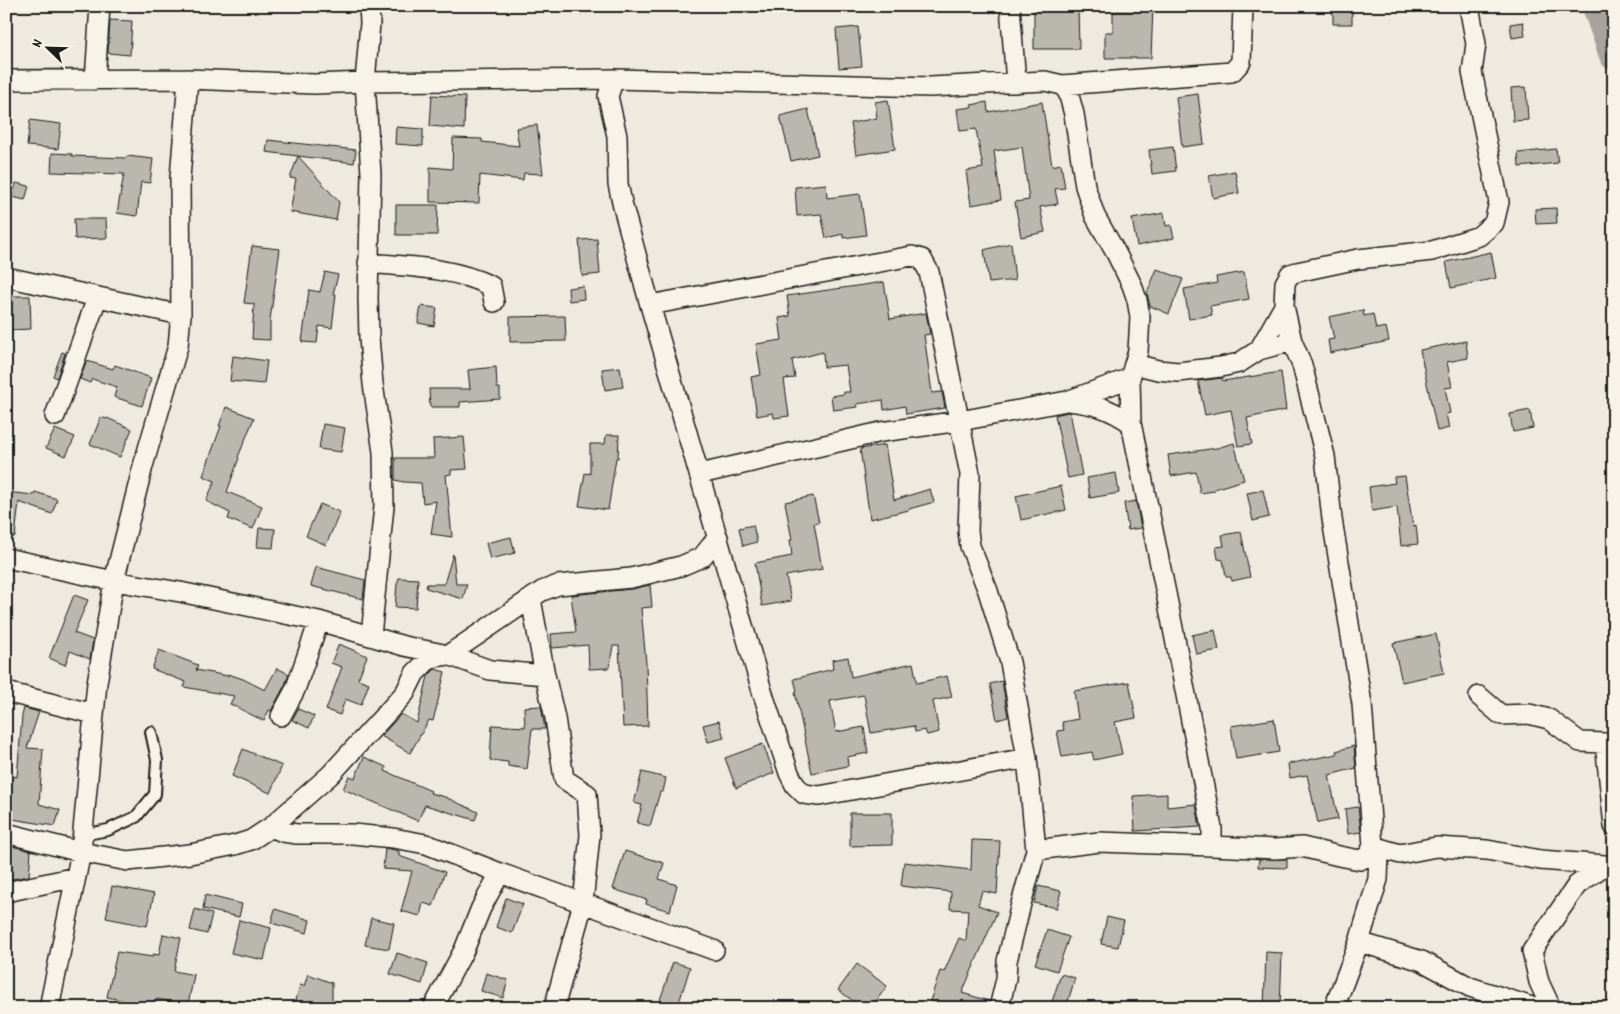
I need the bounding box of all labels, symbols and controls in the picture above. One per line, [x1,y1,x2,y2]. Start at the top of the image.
north arrow [22,22,72,72]
text: N [27,37,48,51]

